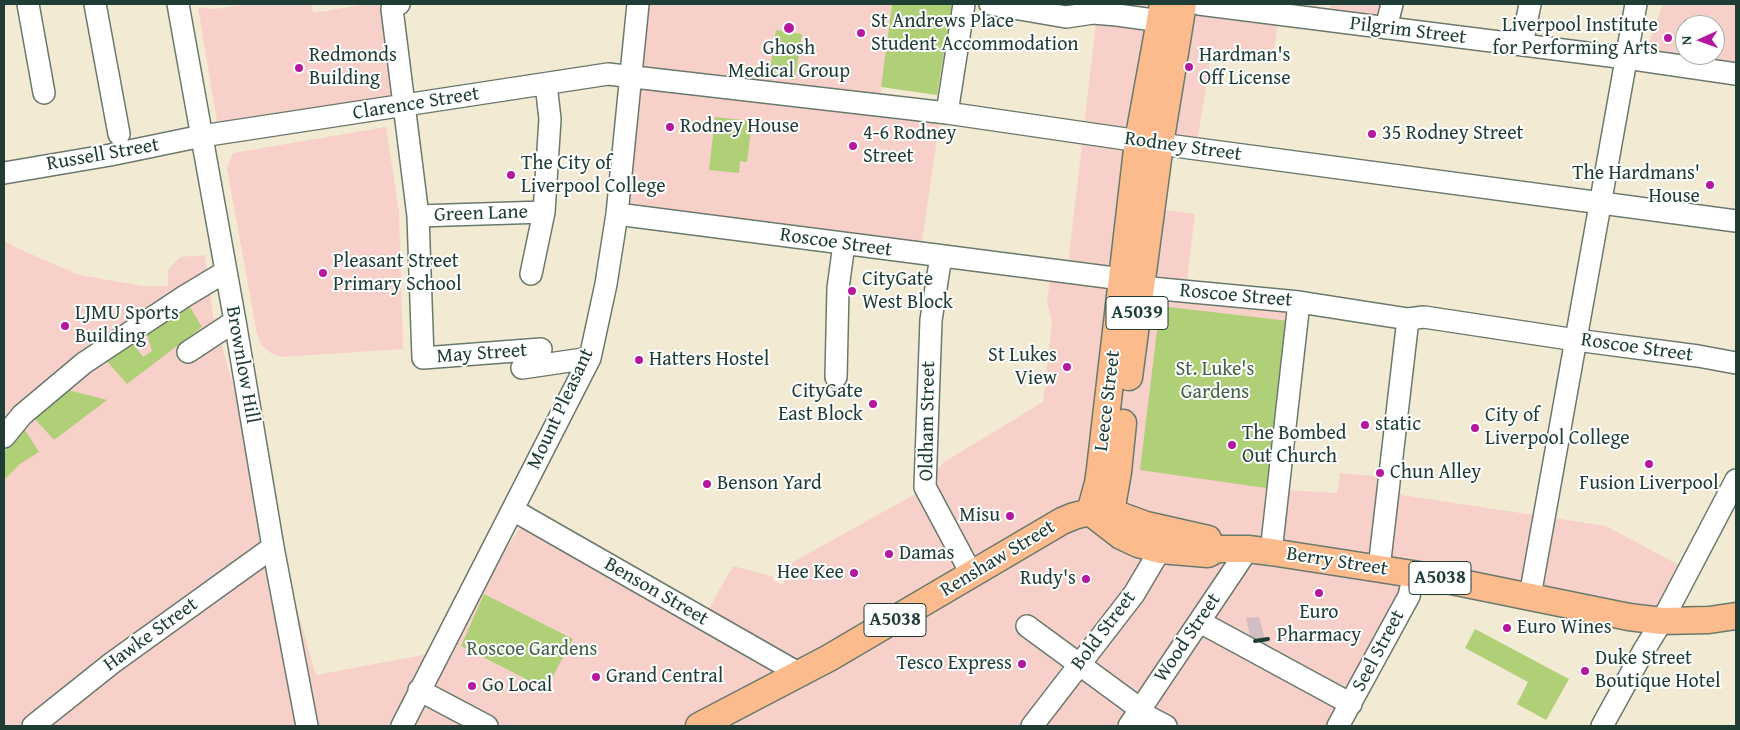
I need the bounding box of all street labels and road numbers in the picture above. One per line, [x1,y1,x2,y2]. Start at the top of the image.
street label: Pilgrim Street [1348,12,1468,50]
street label: Clarence Street [351,82,481,126]
street label: Rodney Street [1123,127,1243,167]
street label: Russell Street [45,133,161,177]
street label: Green Lane [434,200,528,228]
street label: Roscoe Street [778,223,894,263]
street label: Roscoe Street [1179,279,1293,313]
road number: A5039 [1106,296,1168,330]
street label: Brownlow Hill [220,304,264,426]
street label: Roscoe Street [1579,328,1695,368]
street label: May Street [436,339,528,369]
street label: Mount Pleasant [522,345,600,473]
street label: Leece Street [1090,349,1126,453]
street label: Oldham Street [915,361,941,481]
street label: Renshaw Street [936,515,1060,603]
street label: Berry Street [1285,542,1389,582]
street label: Benson Street [600,553,712,631]
road number: A5038 [1409,562,1471,594]
street label: Bold Street [1066,587,1142,675]
street label: Wood Street [1149,589,1227,687]
street label: Hawke Street [99,593,203,677]
road number: A5038 [864,604,926,636]
street label: Seel Street [1347,606,1411,696]

